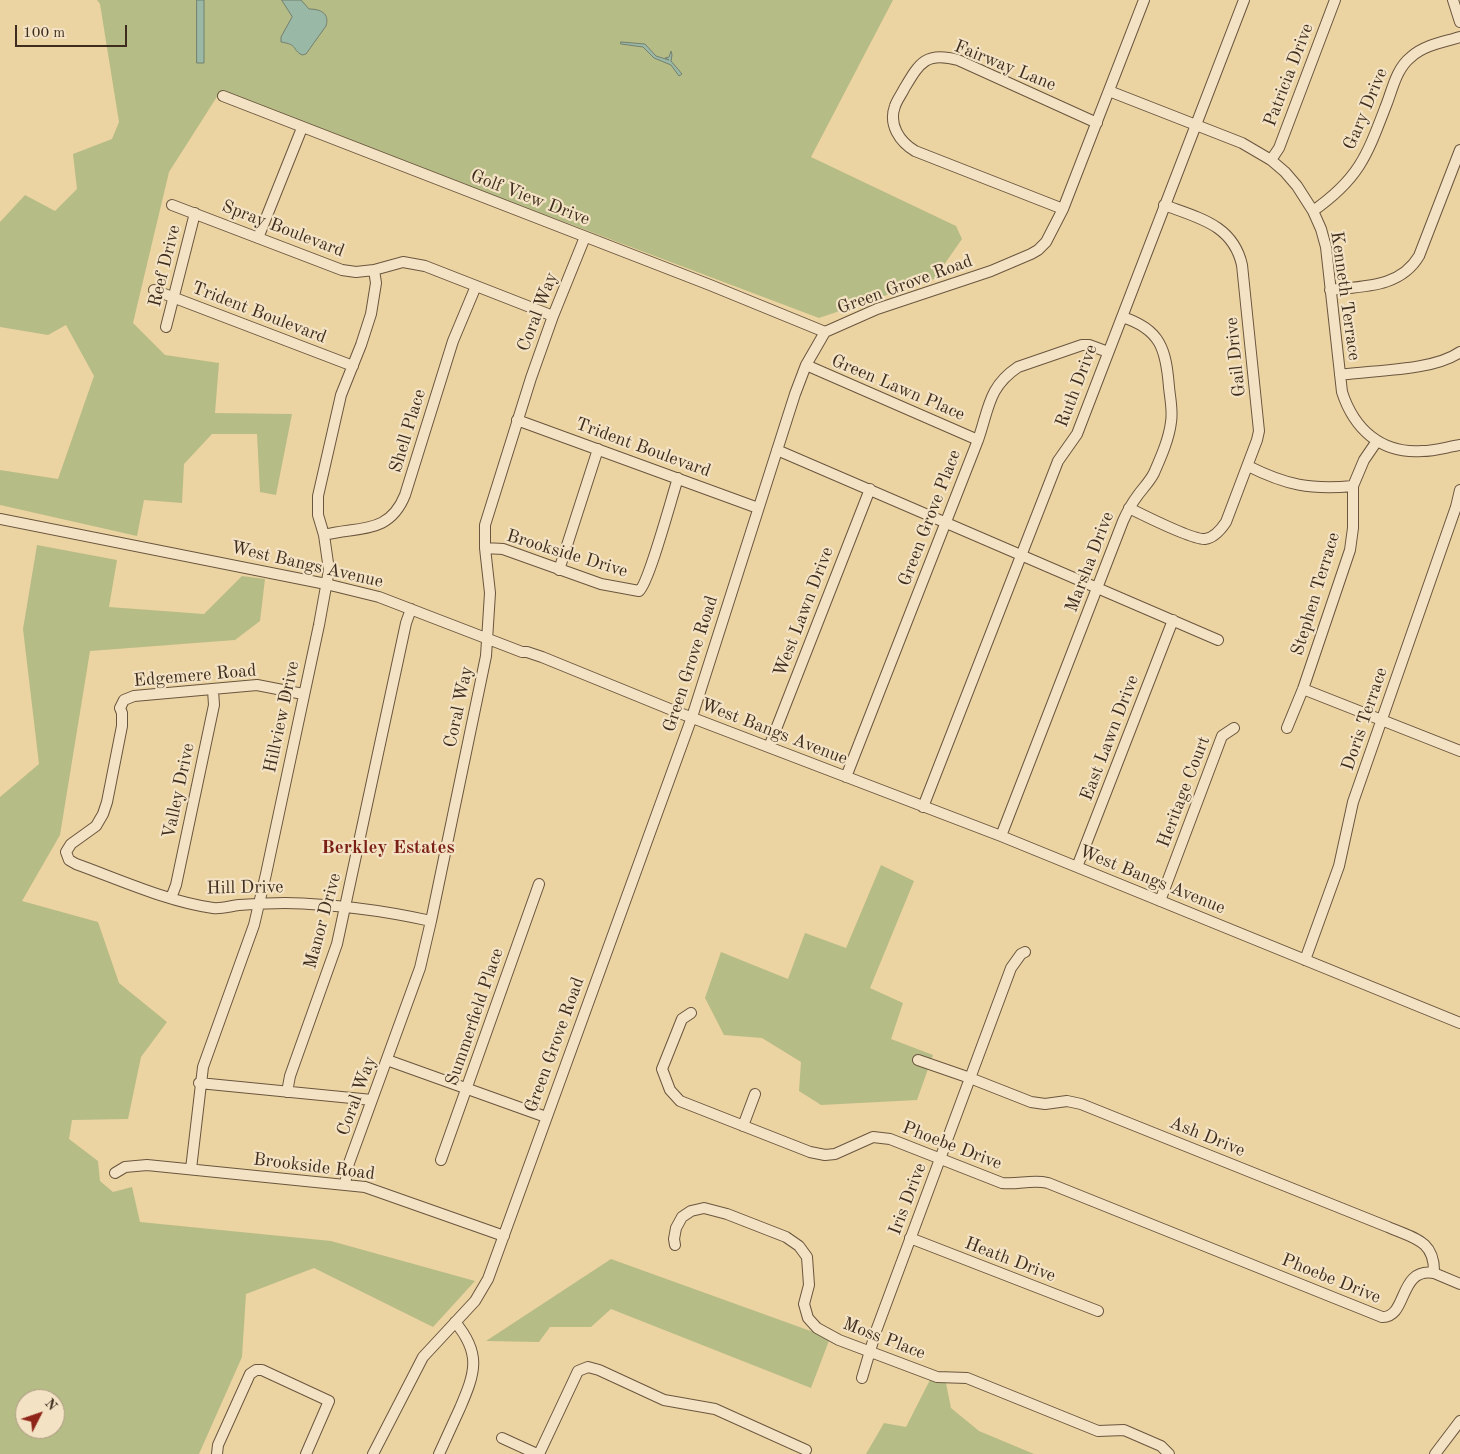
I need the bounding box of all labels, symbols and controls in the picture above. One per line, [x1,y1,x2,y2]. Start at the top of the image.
scale bar [18,15,130,47]
street label: Patricia Drive [1259,20,1319,130]
text: 100 m [23,26,65,41]
street label: Fairway Lane [951,36,1059,96]
street label: Gary Drive [1339,65,1393,153]
street label: Golf View Drive [467,165,593,231]
street label: Spray Boulevard [219,196,347,262]
street label: Reef Drive [144,223,186,309]
street label: Kenneth Terrace [1325,230,1365,362]
street label: Green Grove Road [834,251,976,319]
street label: Coral Way [513,269,563,355]
street label: Trident Boulevard [189,277,329,349]
street label: Gail Drive [1221,316,1251,398]
street label: Ruth Drive [1051,342,1103,430]
street label: Green Lawn Place [828,350,968,426]
street label: Shell Place [385,387,431,475]
street label: Trident Boulevard [572,413,714,483]
street label: Green Grove Place [894,447,966,589]
street label: Marsha Drive [1061,509,1119,615]
street label: Brookside Drive [504,525,630,583]
street label: Stephen Terrace [1287,530,1345,658]
street label: West Bangs Avenue [229,537,385,593]
street label: West Lawn Drive [769,544,839,680]
street label: Green Grove Road [659,593,723,735]
street label: Hillview Drive [260,659,304,775]
street label: Edgemere Road [133,660,257,692]
street label: Coral Way [440,664,478,750]
street label: Doris Terrace [1337,665,1393,773]
street label: East Lawn Drive [1076,672,1144,804]
street label: West Bangs Avenue [697,694,851,770]
street label: Heritage Court [1153,733,1215,851]
street label: Valley Drive [158,741,200,841]
district label: Berkley Estates [321,837,455,859]
street label: West Bangs Avenue [1076,841,1228,919]
street label: Manor Drive [300,871,346,971]
street label: Hill Drive [206,877,284,899]
street label: Summerfield Place [441,945,509,1089]
street label: Green Grove Road [521,974,589,1116]
street label: Coral Way [333,1053,381,1139]
street label: Ash Drive [1166,1112,1248,1162]
street label: Phoebe Drive [899,1117,1005,1175]
street label: Brookside Road [252,1149,376,1185]
street label: Iris Drive [884,1160,932,1238]
street label: Heath Drive [961,1233,1059,1287]
street label: Phoebe Drive [1278,1249,1384,1309]
street label: Moss Place [840,1313,928,1365]
north arrow [15,1389,65,1439]
text: N [42,1396,59,1413]

